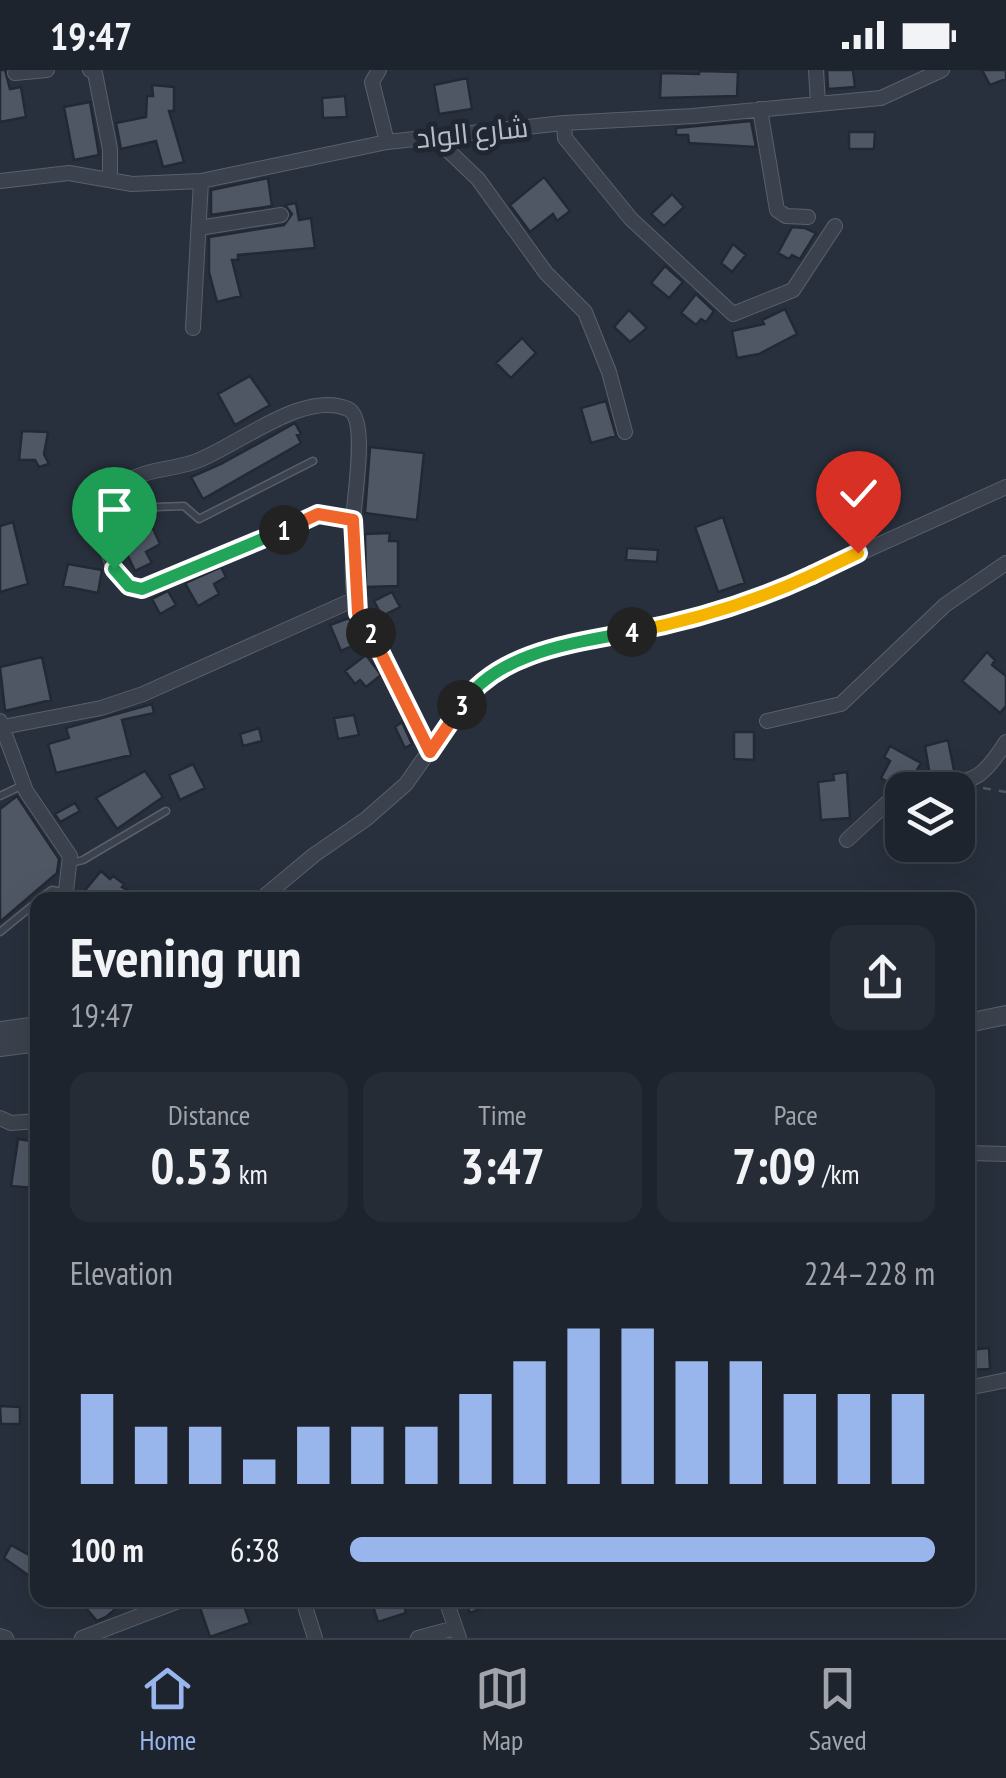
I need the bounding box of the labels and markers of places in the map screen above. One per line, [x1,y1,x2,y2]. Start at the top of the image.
pin [816,451,901,554]
pin [72,467,157,570]
pin: 1 [259,505,309,555]
pin: 4 [607,607,657,657]
pin: 2 [346,608,396,658]
pin: 3 [437,680,487,730]

